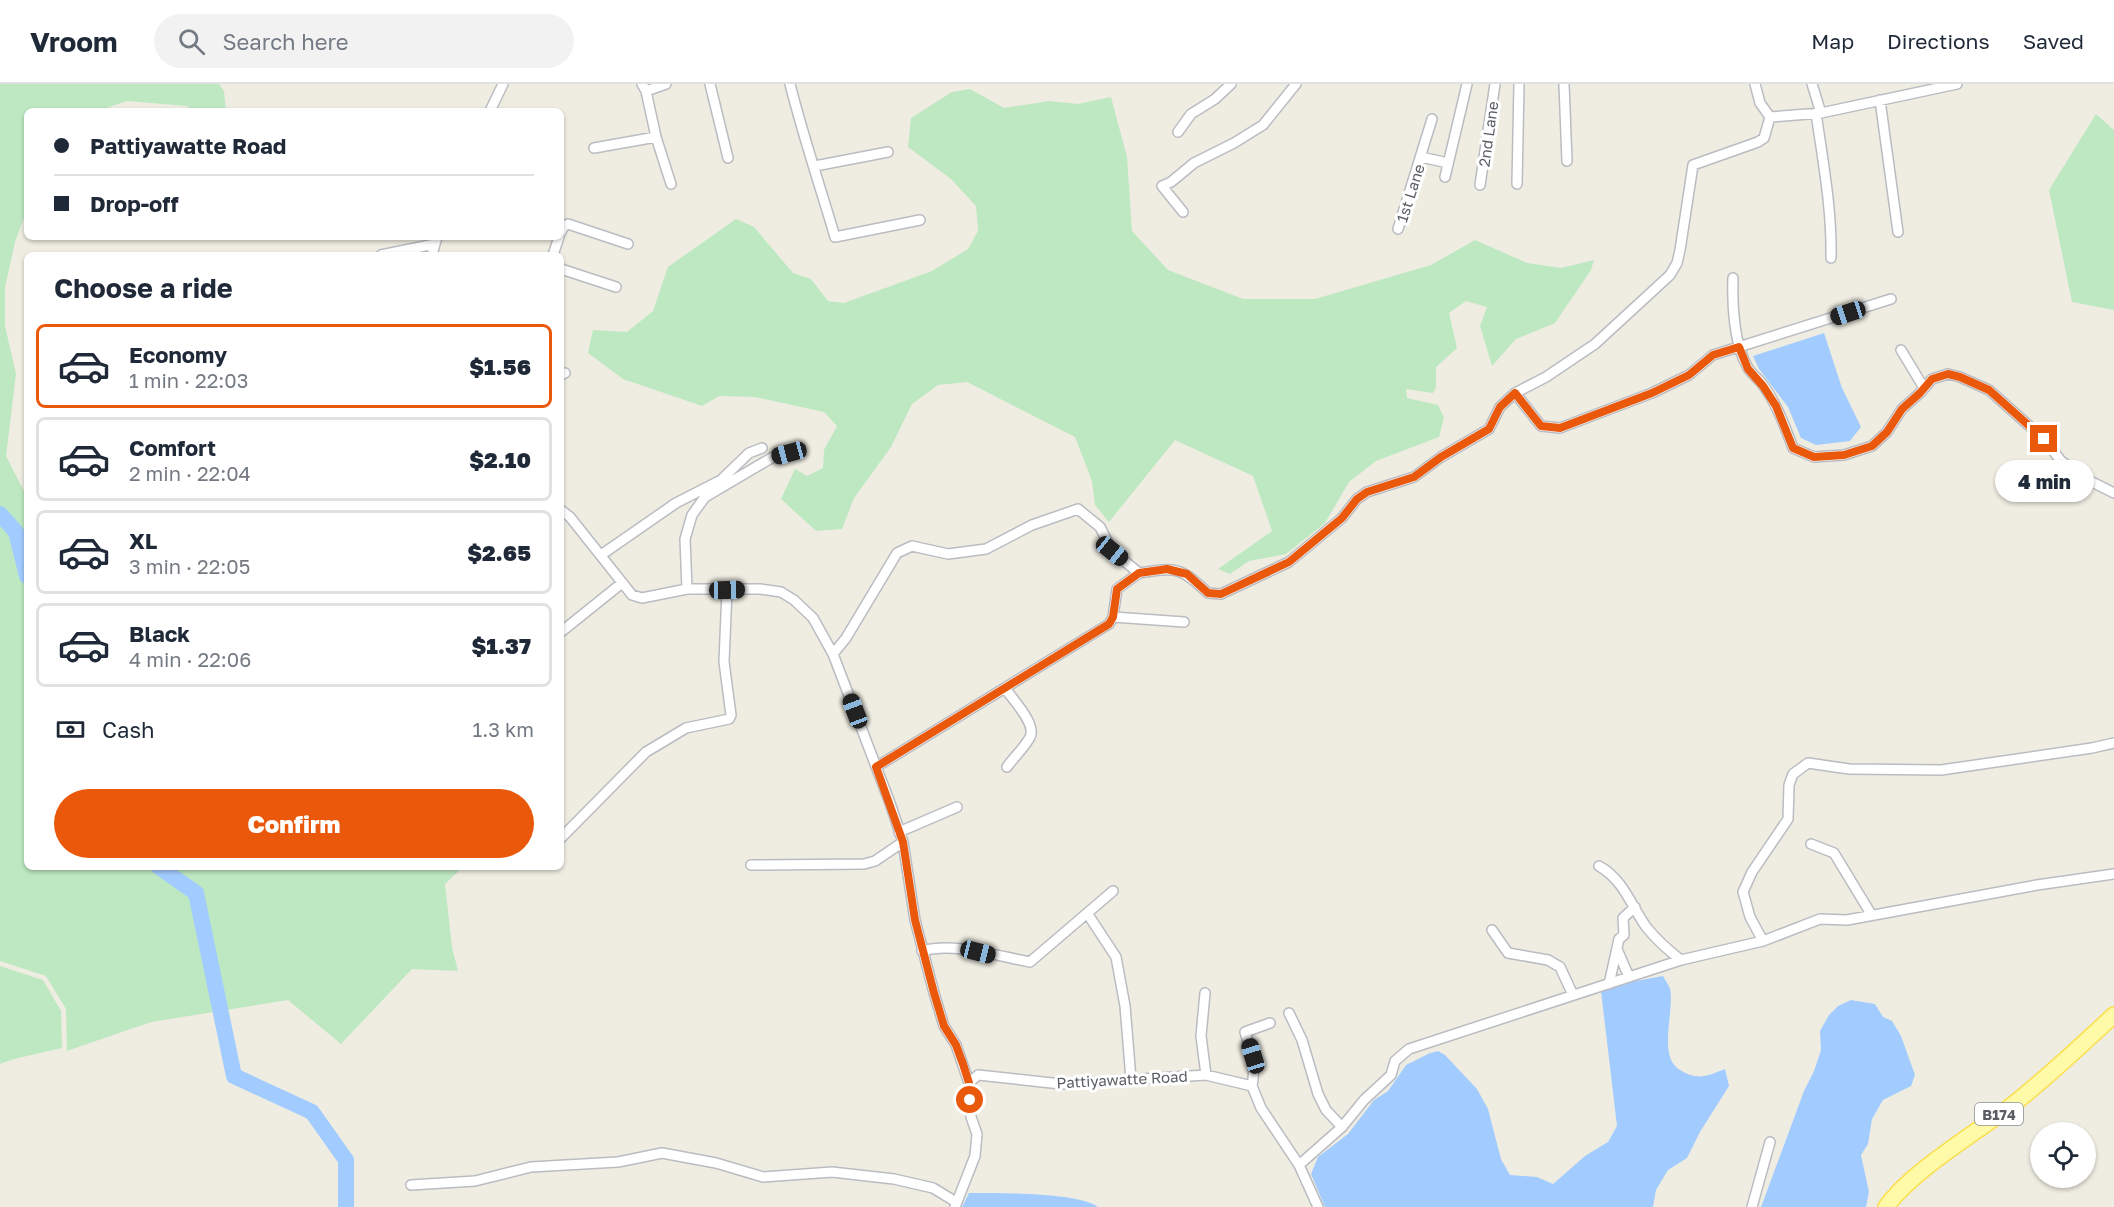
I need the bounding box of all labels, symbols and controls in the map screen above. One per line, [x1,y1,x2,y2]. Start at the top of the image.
search box [154,14,574,68]
text: Vroom [30,25,118,58]
icon: search [175,25,208,58]
text: Search here [223,28,349,55]
text: Map [1811,28,1854,54]
text: Directions [1887,28,1990,54]
text: Saved [2023,28,2084,54]
street label: 2nd Lane [1474,100,1502,168]
text: Pattiyawatte Road [90,132,286,159]
street label: 1st Lane [1392,161,1428,224]
text: Drop-off [90,190,179,217]
text: Choose a ride [54,272,233,304]
car [1828,299,1868,327]
icon: car [57,339,111,393]
text: Economy [129,341,227,368]
text: $1.56 [469,353,531,380]
text: 1 min · 22:03 [129,368,248,392]
route end [2030,425,2057,452]
icon: car [57,432,111,486]
text: Comfort [129,434,216,461]
car [769,440,809,466]
text: $2.10 [469,446,531,473]
callout: 4 min [1994,460,2094,502]
text: 2 min · 22:04 [129,461,251,485]
text: 4 min [2018,469,2071,493]
icon: car [57,525,111,579]
text: XL [129,527,157,554]
car [1092,533,1132,569]
text: $2.65 [467,539,531,566]
text: 3 min · 22:05 [129,554,250,578]
car [709,581,745,599]
icon: car [57,618,111,672]
text: Black [129,620,190,647]
text: $1.37 [471,632,531,659]
text: 4 min · 22:06 [129,647,251,671]
car [840,691,870,731]
icon: cash [54,713,87,746]
text: Cash [102,716,155,743]
text: 1.3 km [473,717,534,741]
button: Confirm [54,789,534,858]
car [958,939,998,965]
car [1239,1036,1267,1076]
street label: Pattiyawatte Road [1056,1067,1188,1091]
route start [956,1086,983,1113]
road number: B174 [1975,1103,2023,1125]
map controls [2030,1122,2096,1188]
button: locate [2030,1122,2096,1188]

